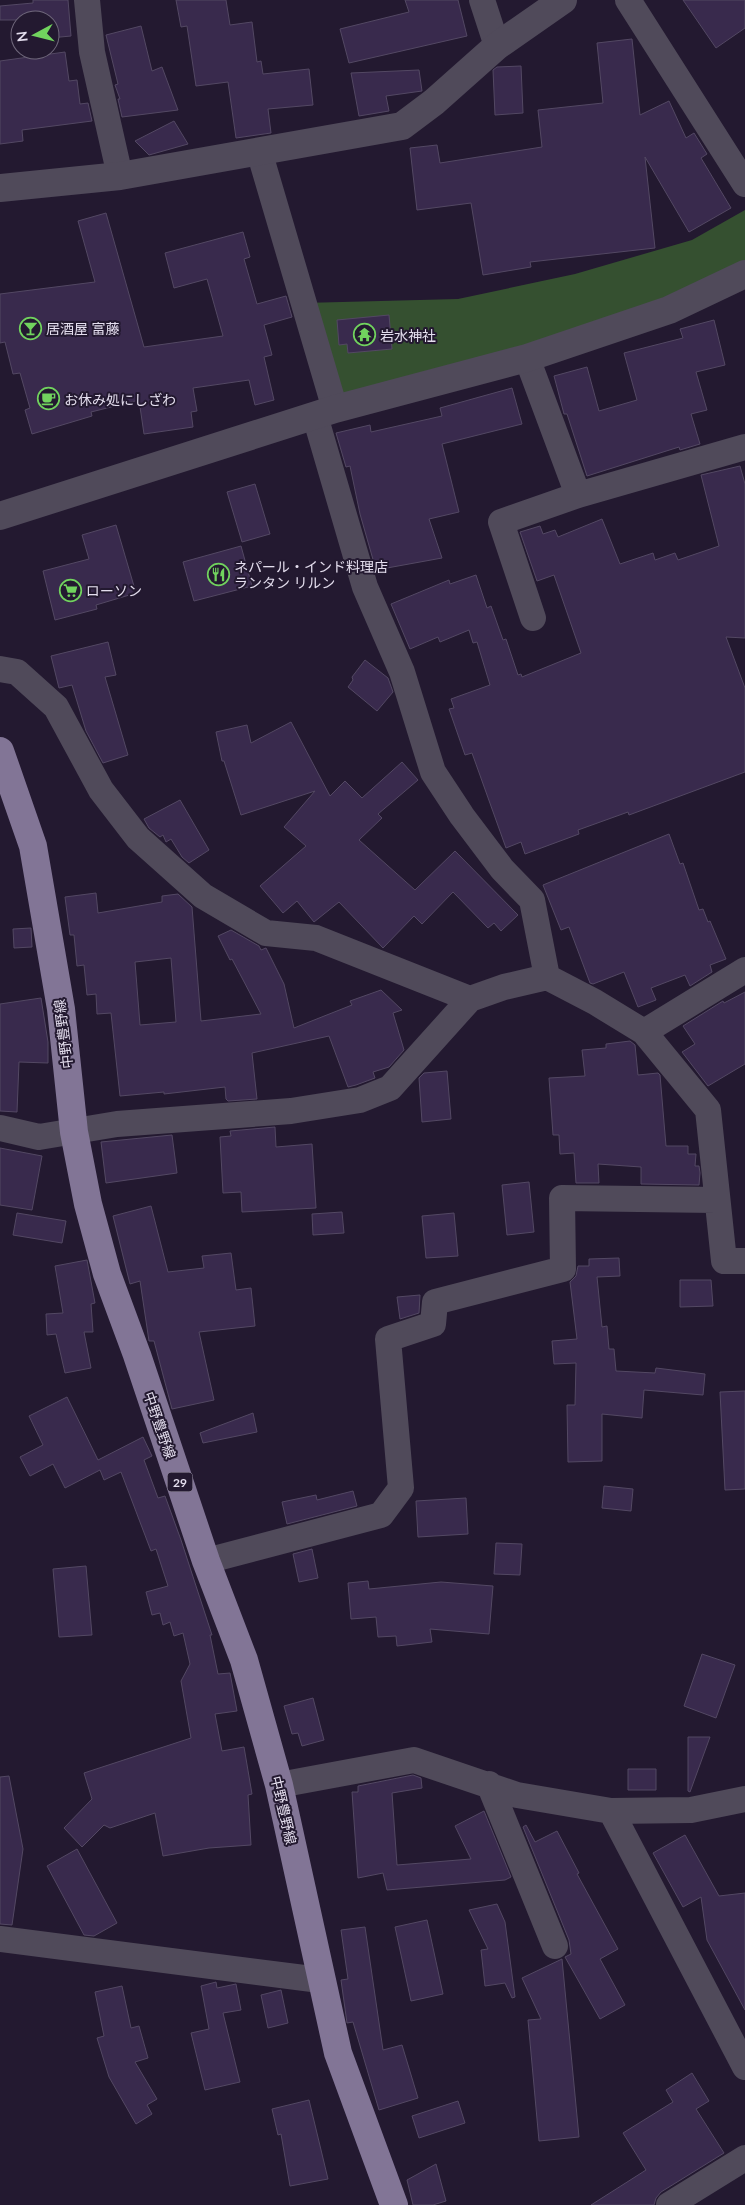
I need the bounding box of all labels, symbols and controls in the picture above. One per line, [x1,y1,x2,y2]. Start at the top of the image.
north arrow [10,10,60,60]
text: N [13,30,31,43]
bar icon: 居酒屋 富藤 [18,316,42,340]
place label: 居酒屋 富藤 [46,320,120,337]
temple icon: 岩水神社 [352,323,376,347]
place label: 岩水神社 [380,327,436,344]
cafe icon: お休み処にしざわ [36,387,60,411]
place label: お休み処にしざわ [64,391,176,408]
place label: ネパール・インド料理店 ランタン リルン [234,558,388,591]
restaurant icon: ネパール・インド料理店 ランタン リルン [206,562,230,586]
supermarket icon: ローソン [58,578,82,602]
place label: ローソン [86,582,142,599]
street label: 中野豊野線 [50,998,76,1070]
street label: 中野豊野線 [141,1389,179,1461]
road number: 29 [168,1472,192,1491]
street label: 中野豊野線 [268,1774,300,1846]

